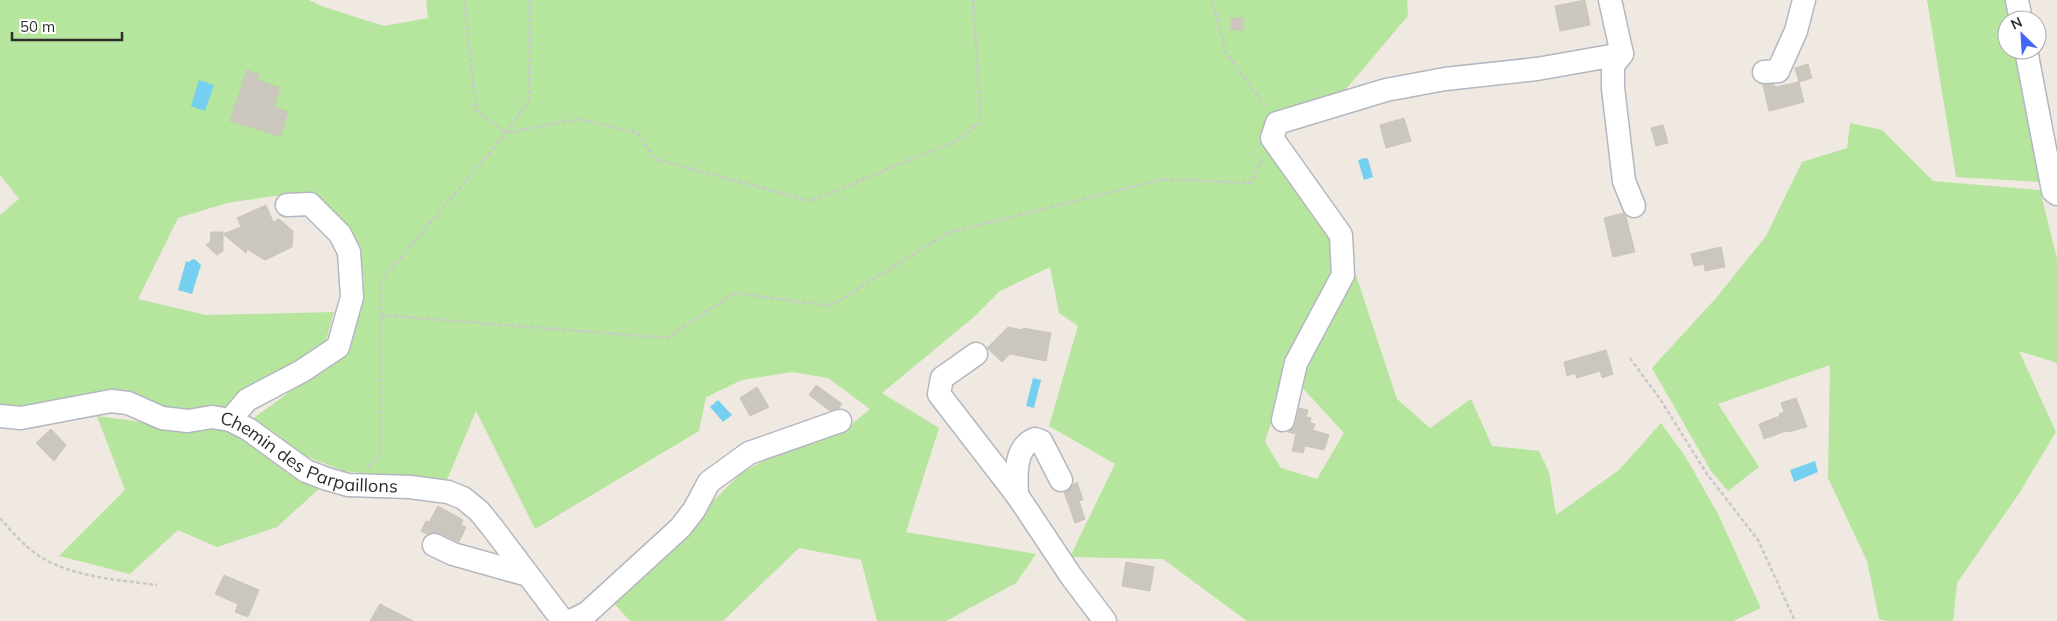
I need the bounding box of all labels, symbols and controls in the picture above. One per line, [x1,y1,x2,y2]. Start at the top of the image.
scale bar [12,10,122,42]
north arrow [1997,10,2047,60]
text: N [2008,13,2025,34]
text: 50 m [20,17,55,36]
street label: Chemin des Parpaillons [219,407,398,498]

